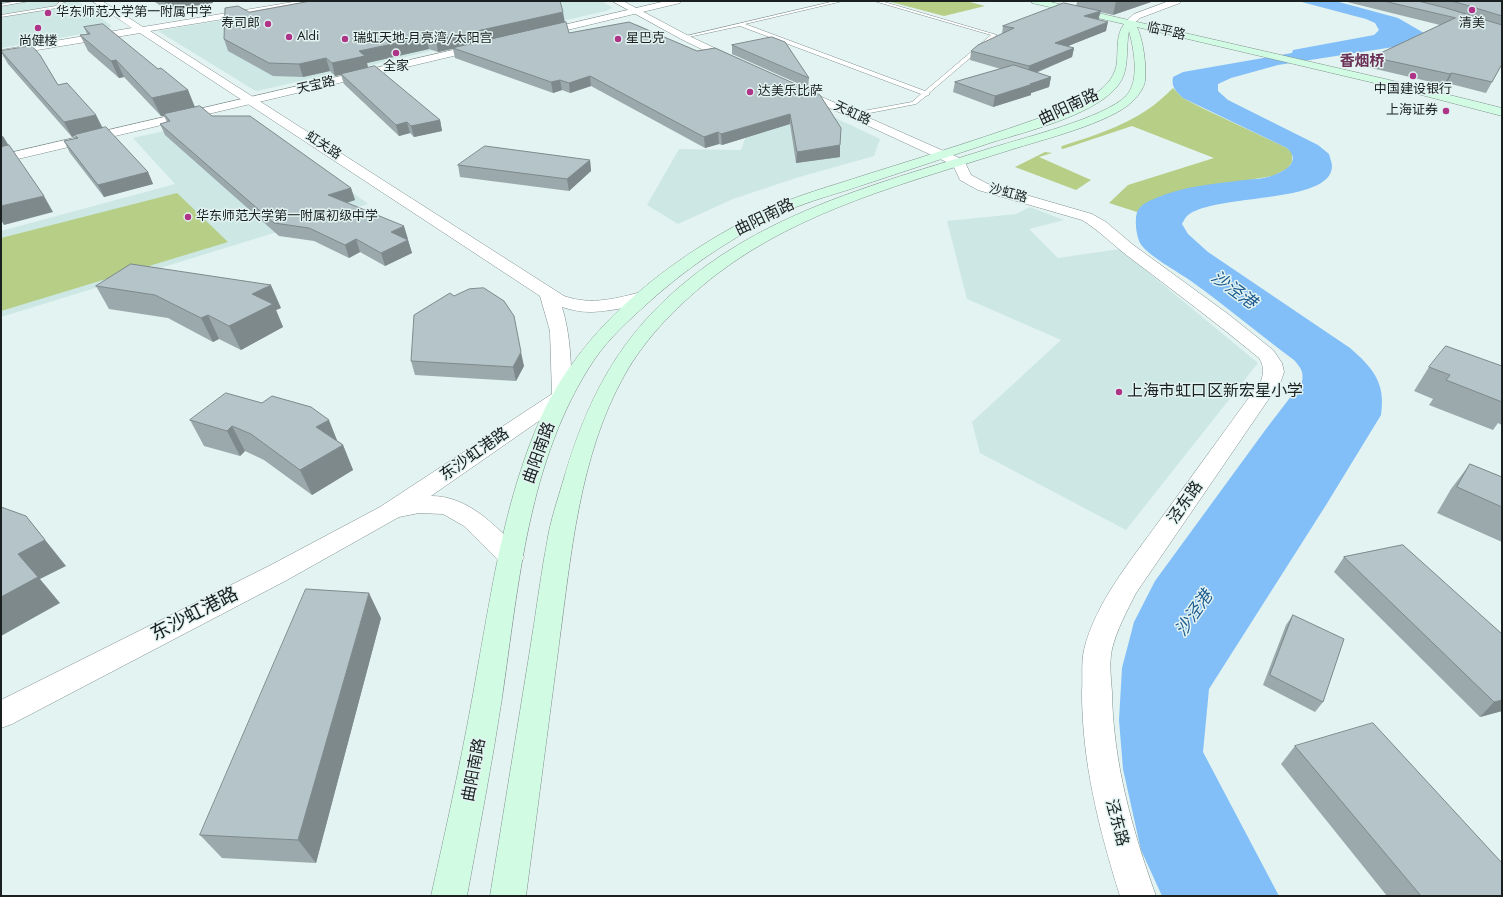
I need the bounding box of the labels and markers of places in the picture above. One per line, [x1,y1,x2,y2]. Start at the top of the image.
place label: 华东师范大学第一附属中学 [56,5,212,21]
marker: 清美 [1467,5,1477,15]
marker: 华东师范大学第一附属中学 [43,8,53,18]
place label: 寿司郎 [221,16,260,32]
place label: 清美 [1459,16,1485,32]
marker: 寿司郎 [263,19,273,29]
marker: 尚健楼 [33,23,43,33]
place label: Aldi [297,29,319,45]
place label: 瑞虹天地-月亮湾/太阳宫 [353,31,492,47]
place label: 星巴克 [626,31,665,47]
marker: Aldi [284,32,294,42]
place label: 尚健楼 [19,34,57,50]
marker: 瑞虹天地-月亮湾/太阳宫 [340,34,350,44]
marker: 星巴克 [613,34,623,44]
marker: 全家 [391,48,401,58]
place label: 全家 [383,59,409,75]
marker: 中国建设银行 [1408,71,1418,81]
place label: 中国建设银行 [1374,82,1452,98]
place label: 达美乐比萨 [758,84,823,100]
marker: 达美乐比萨 [745,87,755,97]
place label: 上海证券 [1386,103,1438,119]
marker: 上海证券 [1441,106,1451,116]
place label: 华东师范大学第一附属初级中学 [196,209,378,225]
marker: 华东师范大学第一附属初级中学 [183,212,193,222]
place label: 上海市虹口区新宏星小学 [1127,382,1303,402]
marker: 上海市虹口区新宏星小学 [1114,387,1124,397]

